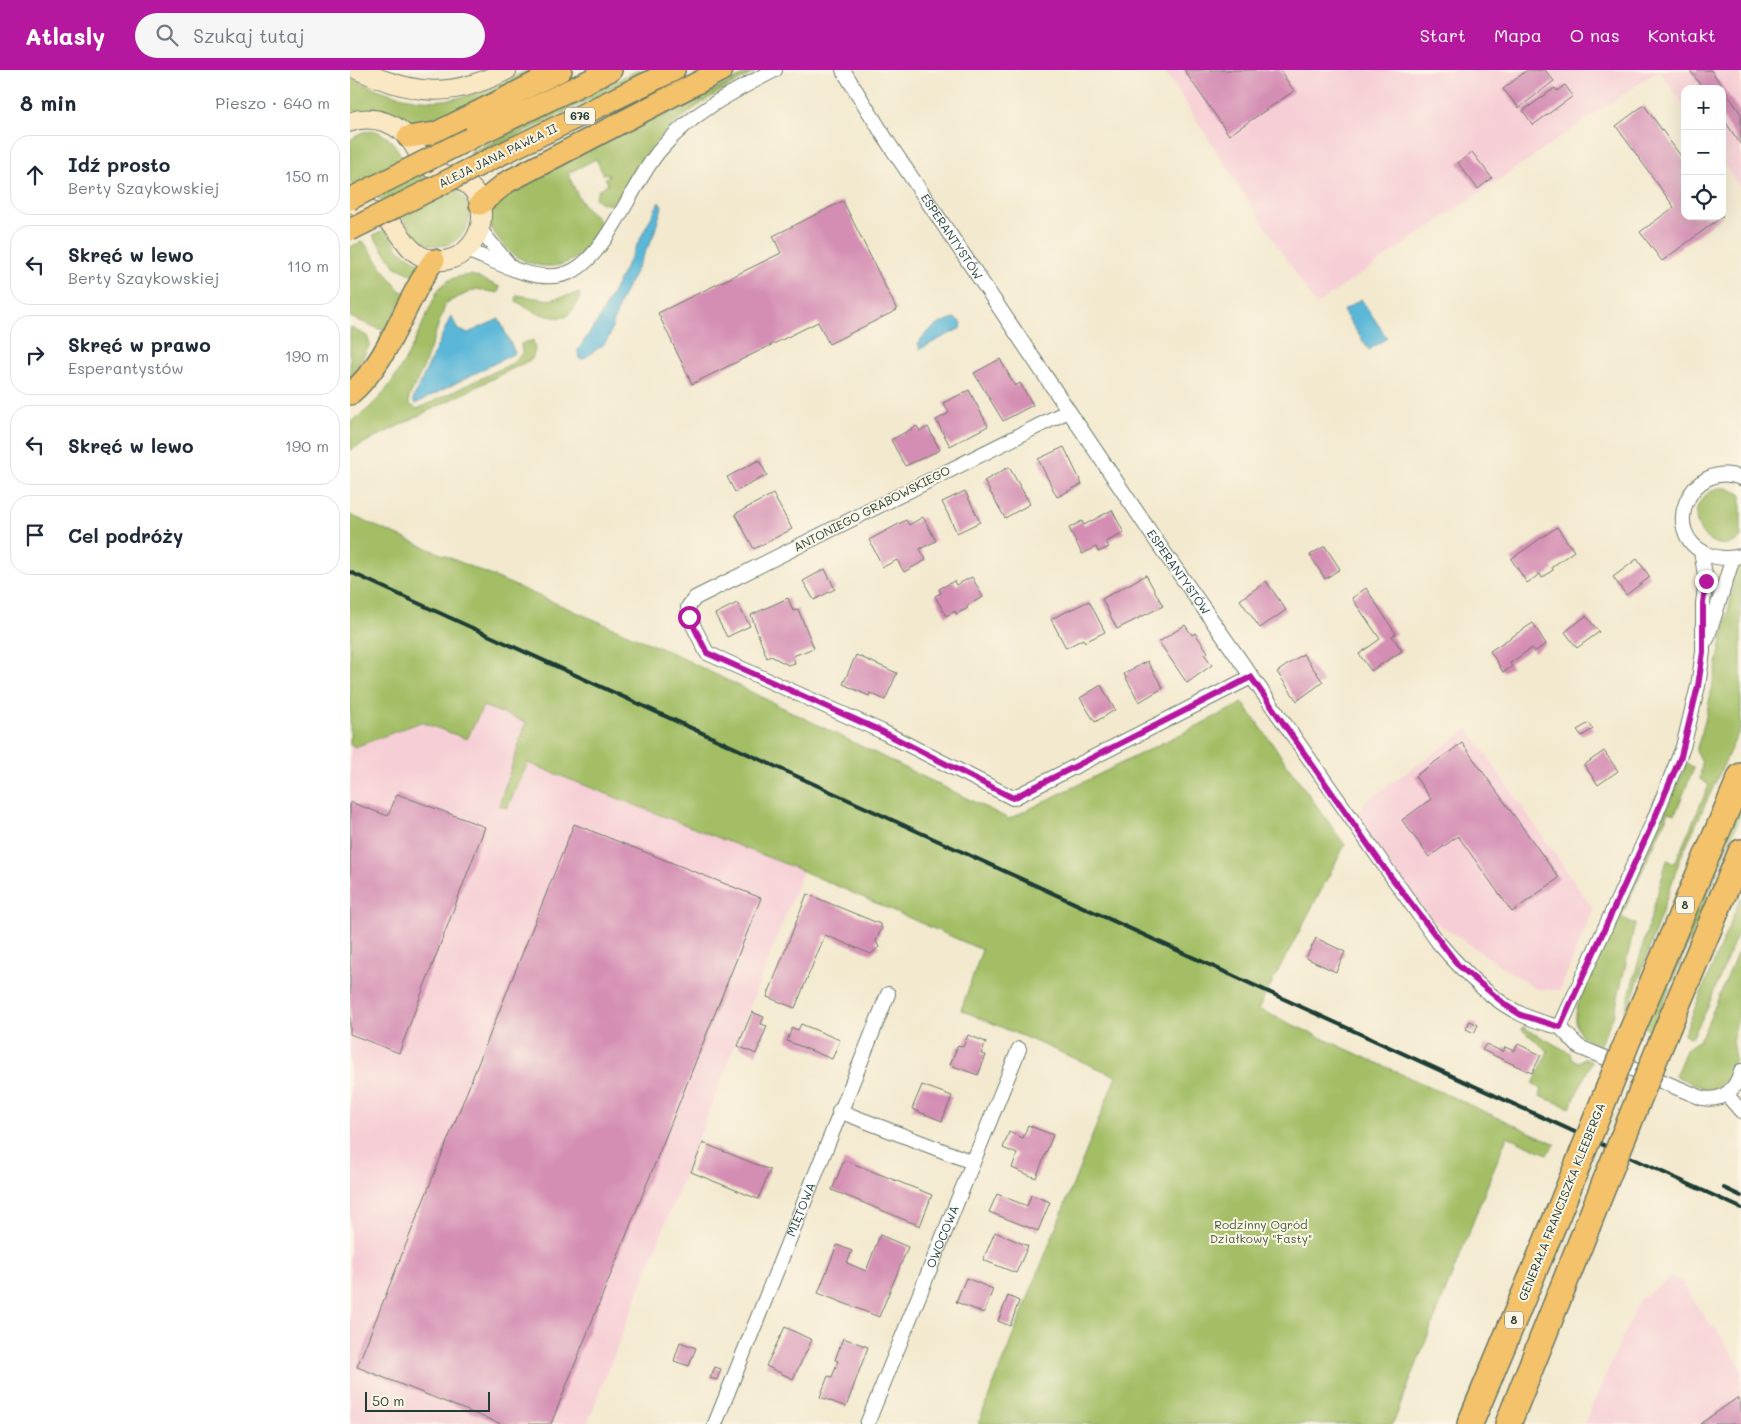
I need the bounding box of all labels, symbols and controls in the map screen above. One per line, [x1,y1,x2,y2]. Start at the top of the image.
search box [135,13,485,58]
text: Atlasly [25,20,105,51]
icon: search [153,21,181,49]
text: Szukaj tutaj [193,23,305,48]
text: Start [1420,23,1466,47]
text: Mapa [1494,23,1542,47]
text: O nas [1570,23,1620,47]
text: Kontakt [1648,23,1716,47]
map controls [1681,85,1726,220]
button: + [1681,85,1726,130]
text: 8 min [20,89,76,116]
text: Pieszo · 640 m [215,92,330,113]
road number: 676 [565,107,595,124]
street label: ALEJA JANA PAWŁA II [435,119,560,191]
button: − [1681,130,1726,175]
text: Idź prosto [68,152,170,177]
icon: ahead [21,161,49,189]
text: 150 m [285,165,329,186]
button: locate [1681,175,1726,220]
text: Berty Szaykowskiej [68,177,219,198]
street label: ESPERANTYSTÓW [918,190,987,282]
text: Skręć w lewo [68,242,194,267]
icon: left [21,251,49,279]
text: 110 m [287,255,329,276]
text: Berty Szaykowskiej [68,267,219,288]
text: Skręć w prawo [68,332,211,357]
icon: right [21,341,49,369]
text: 190 m [285,345,329,366]
text: Esperantystów [68,357,184,378]
icon: left [21,431,49,459]
text: Skręć w lewo [68,433,194,458]
text: 190 m [285,435,329,456]
street label: ANTONIEGO GRABOWSKIEGO [791,462,952,555]
icon: arrive [21,521,49,549]
text: Cel podróży [68,523,183,548]
street label: ESPERANTYSTÓW [1144,526,1215,617]
route end [1695,570,1718,593]
route start [678,606,701,629]
road number: 8 [1676,896,1694,914]
street label: GENERAŁA FRANCISZKA KLEEBERGA [1514,1100,1608,1303]
street label: MIĘTOWA [782,1180,818,1239]
street label: OWOCOWA [922,1203,962,1270]
park label: Rodzinny Ogród Działkowy "Fasty" [1210,1216,1312,1246]
road number: 8 [1505,1312,1523,1328]
scale bar [365,1389,490,1412]
text: 50 m [372,1391,404,1410]

